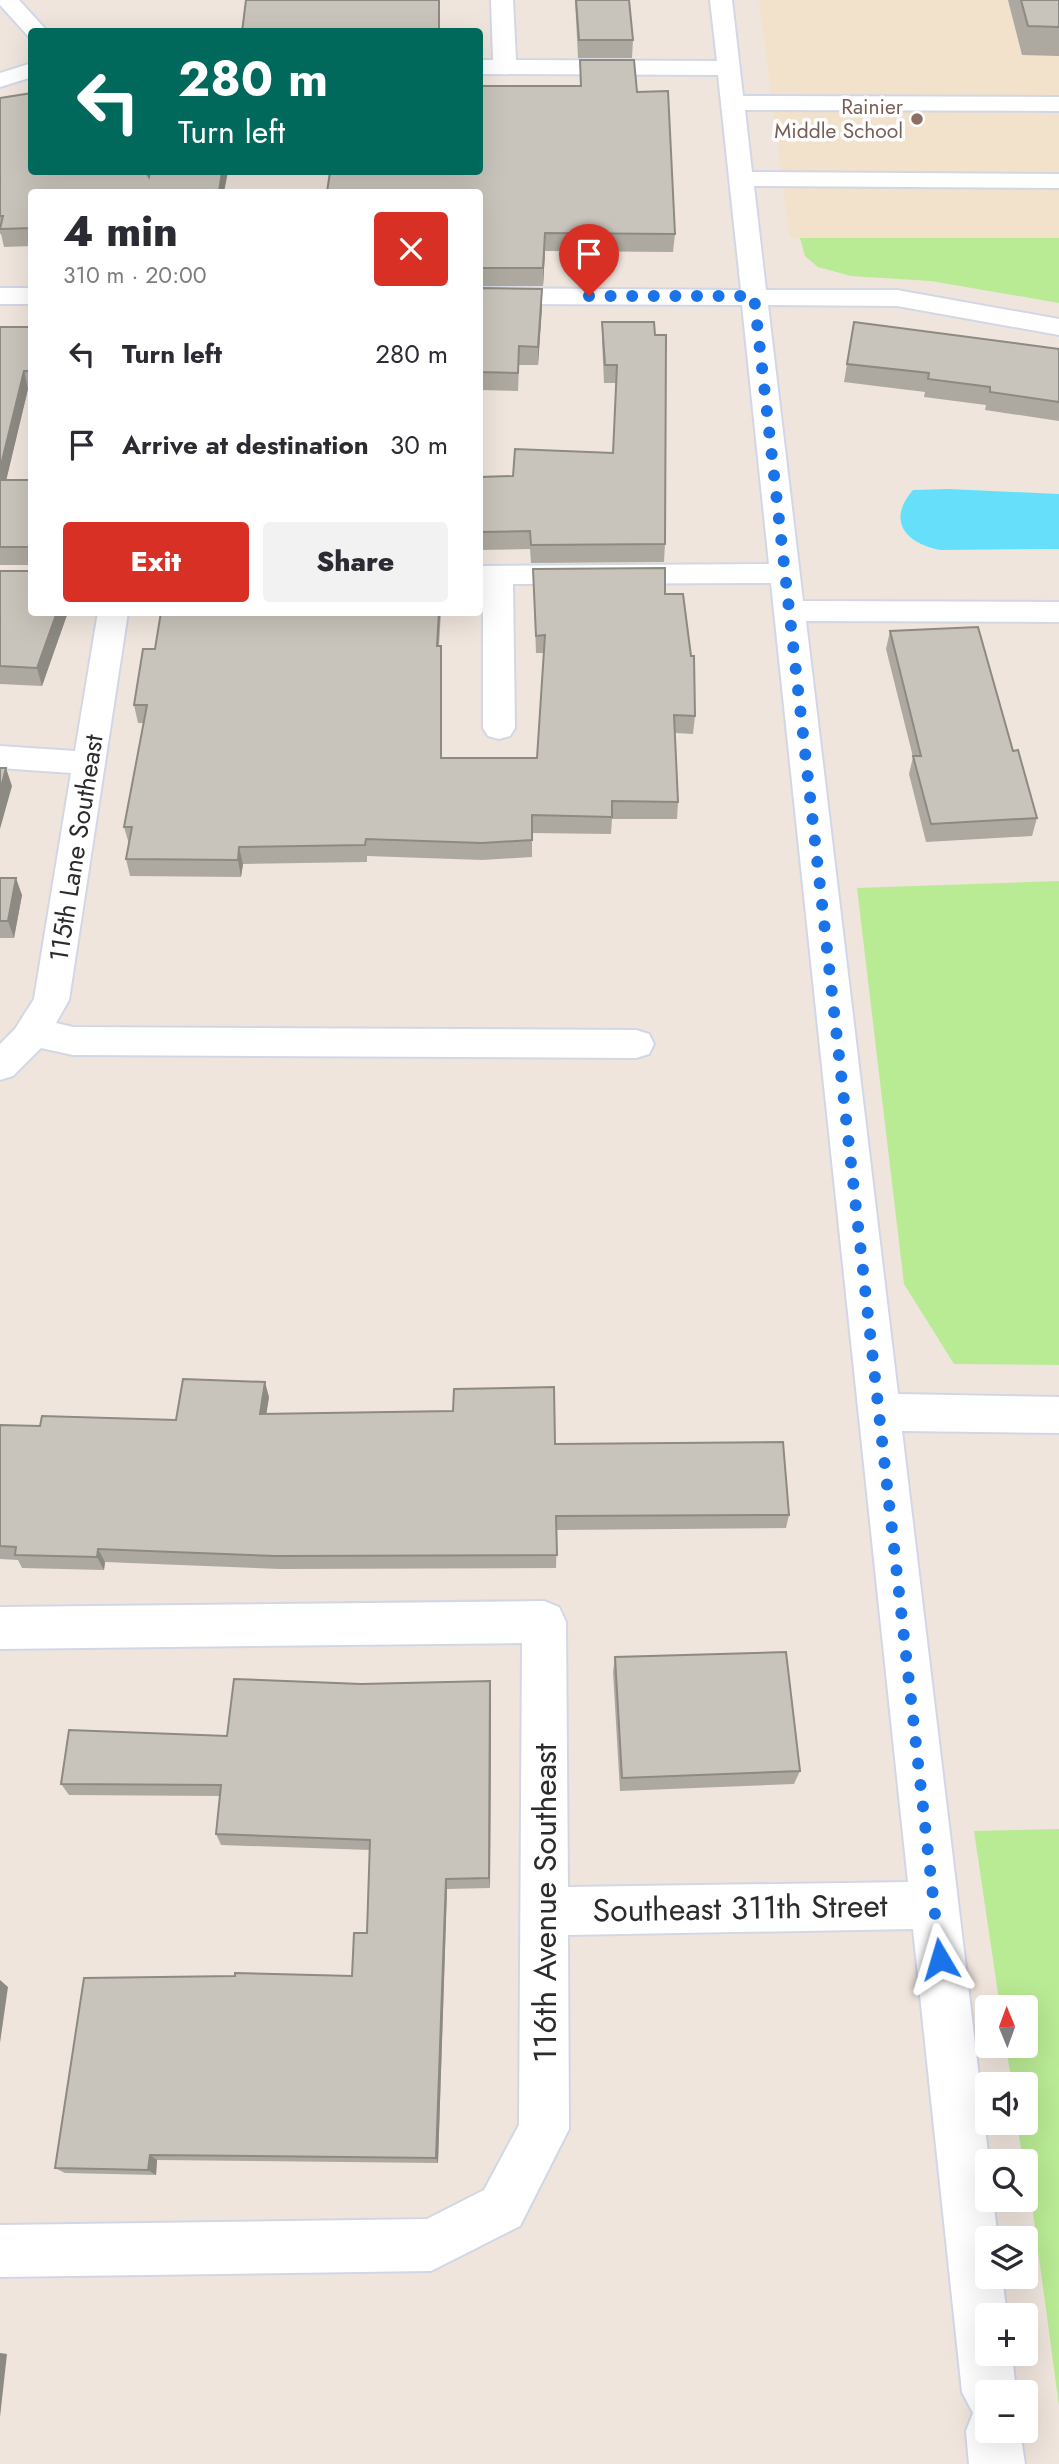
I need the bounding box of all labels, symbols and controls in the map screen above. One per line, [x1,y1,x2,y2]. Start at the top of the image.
text: 280 m [178,44,328,114]
icon: left [63,56,154,147]
place label: Rainier Middle School [774,92,904,146]
text: Turn left [178,109,285,155]
marker: Rainier Middle School [909,111,925,127]
text: 4 min [63,201,178,262]
button: close [374,212,448,286]
pin [559,224,619,296]
icon: arrive [570,235,608,273]
text: 310 m · 20:00 [63,258,207,292]
icon: left [63,335,101,373]
text: Turn left [122,335,222,373]
text: 280 m [375,335,448,373]
icon: arrive [63,426,101,464]
text: Arrive at destination [122,426,369,464]
text: 30 m [390,426,448,464]
button: Exit [63,522,249,602]
button: Share [263,522,448,602]
street label: 115th Lane Southeast [39,731,113,964]
street label: 116th Avenue Southeast [522,1743,568,2063]
street label: Southeast 311th Street [592,1882,888,1934]
position arrow [903,1922,977,1996]
north arrow [975,1995,1038,2058]
map controls [975,1995,1038,2443]
button: sound [975,2072,1038,2135]
button: search [975,2149,1038,2212]
button: layers [975,2226,1038,2289]
button: + [975,2303,1038,2366]
button: − [975,2380,1038,2443]

